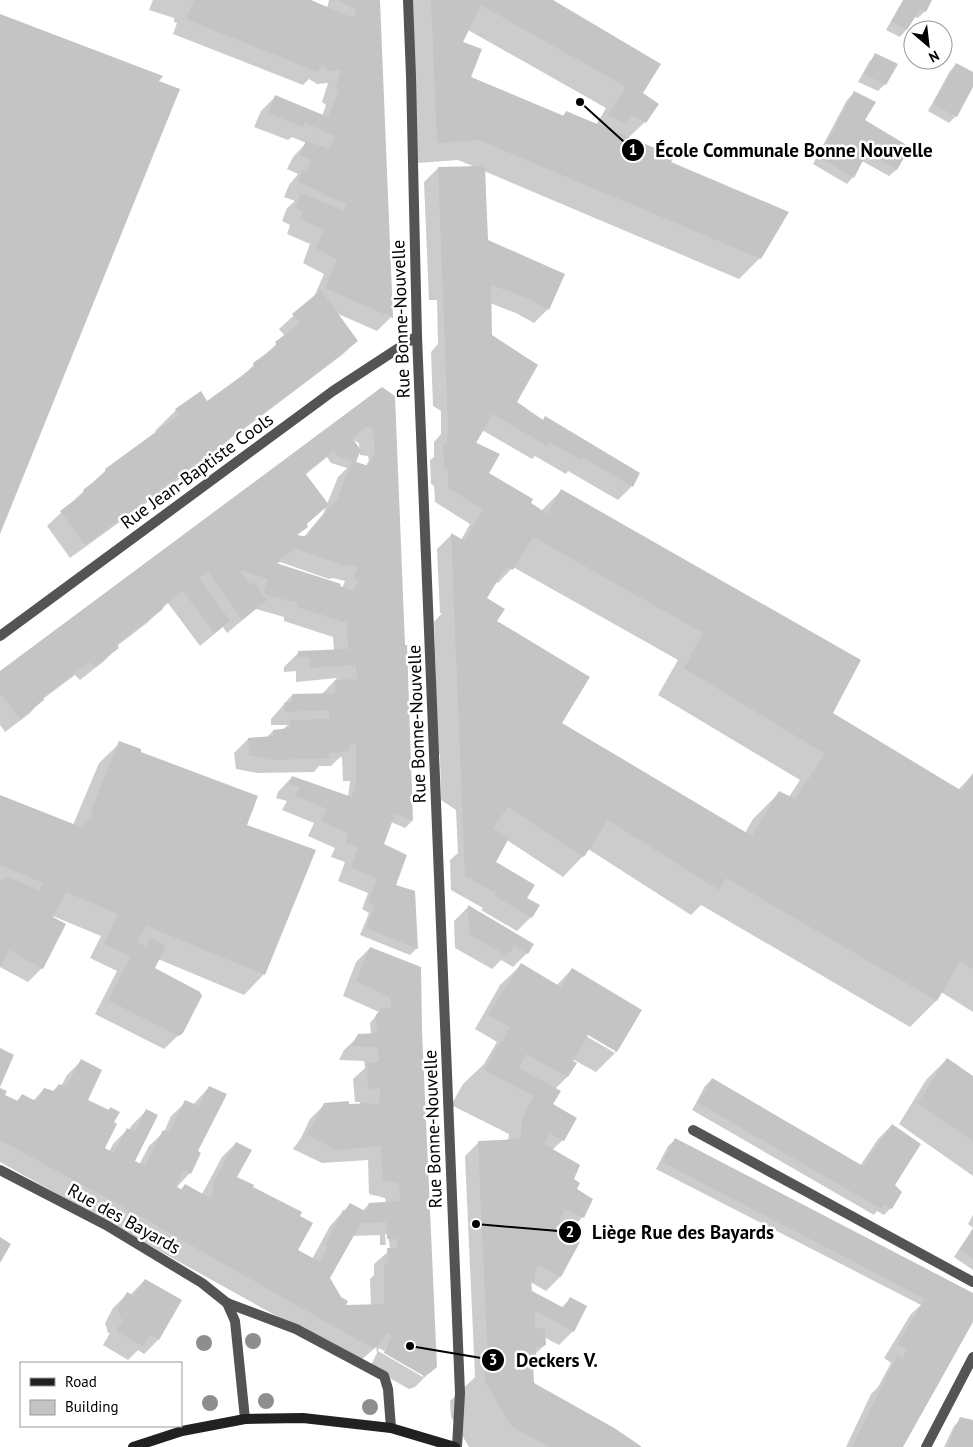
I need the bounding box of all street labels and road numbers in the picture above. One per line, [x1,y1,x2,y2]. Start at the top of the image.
street label: Rue Bonne-Nouvelle [386,239,415,399]
street label: Rue Jean-Baptiste Cools [116,407,278,534]
street label: Rue Bonne-Nouvelle [402,644,431,804]
street label: Rue Bonne-Nouvelle [418,1049,447,1209]
street label: Rue des Bayards [64,1178,185,1259]

